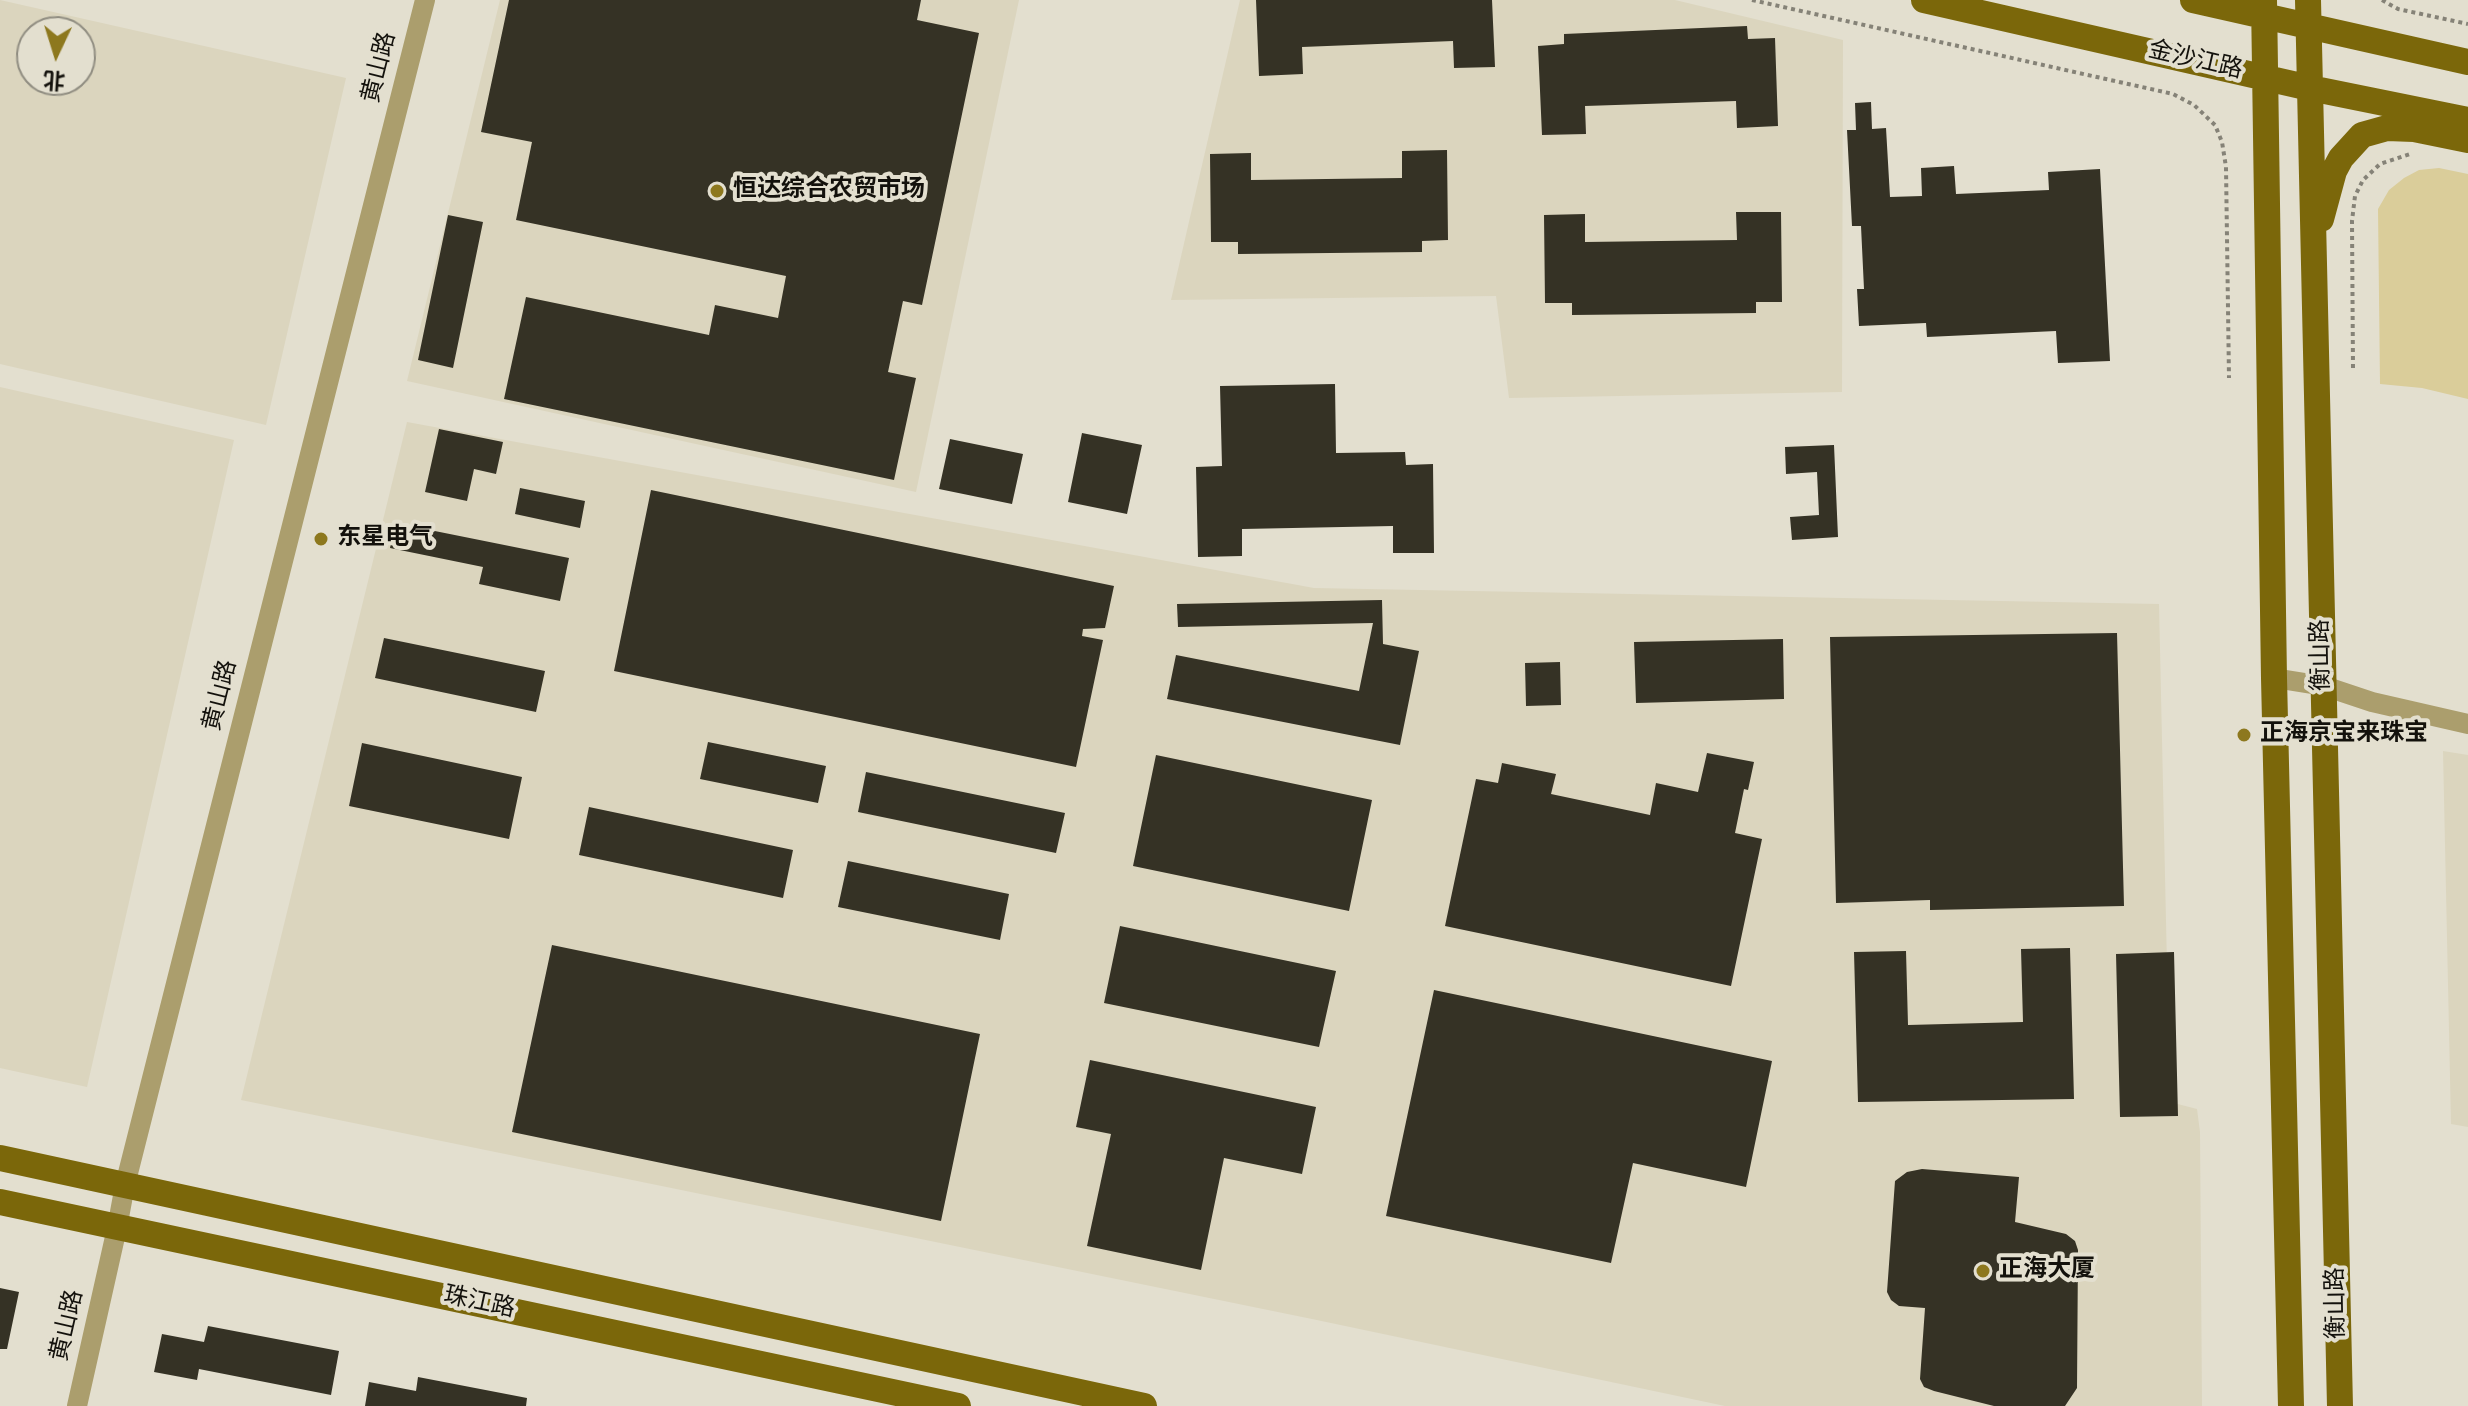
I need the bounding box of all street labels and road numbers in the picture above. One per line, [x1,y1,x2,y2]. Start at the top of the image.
street label: 黄山路 [358,30,404,106]
street label: 金沙江路 [2145,37,2245,87]
street label: 衡山路 [2308,619,2338,691]
street label: 黄山路 [199,658,245,734]
street label: 衡山路 [2323,1267,2353,1339]
street label: 珠江路 [441,1282,517,1326]
street label: 黄山路 [47,1288,91,1364]

